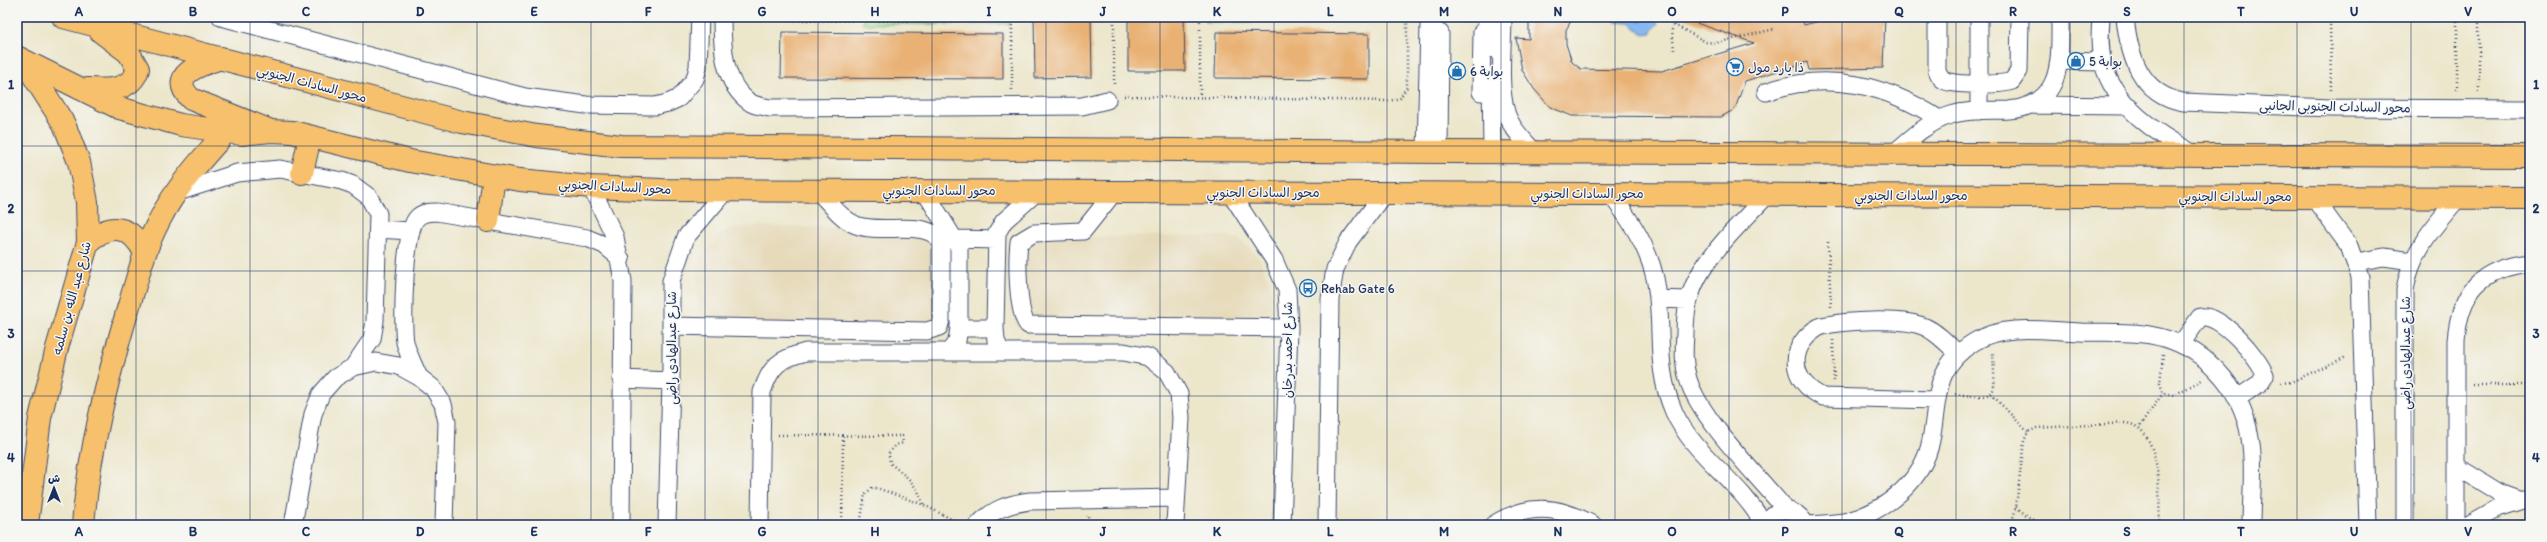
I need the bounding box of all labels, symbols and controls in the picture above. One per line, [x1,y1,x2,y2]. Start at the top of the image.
text: A [74,4,84,19]
text: B [189,4,198,19]
text: C [302,4,311,19]
text: D [416,4,425,19]
text: E [530,4,538,19]
text: F [645,4,652,19]
text: G [758,4,767,19]
text: H [871,4,880,19]
text: I [987,4,992,19]
text: J [1099,4,1107,19]
text: K [1213,4,1222,19]
text: L [1327,4,1334,19]
text: M [1439,4,1449,19]
text: N [1554,4,1563,19]
text: O [1667,4,1677,19]
text: P [1781,4,1789,19]
text: Q [1894,4,1904,19]
text: R [2009,4,2017,19]
text: S [2123,4,2131,19]
text: T [2236,4,2245,19]
text: U [2350,4,2359,19]
text: V [2464,4,2472,19]
shop icon: بوابة 5 [2066,51,2086,71]
place label: بوابة 5 [2089,54,2122,70]
supermarket icon: ذا يارد مول [1725,57,1745,77]
place label: ذا يارد مول [1748,60,1804,76]
shop icon: بوابة 6 [1447,61,1467,81]
street label: محور السادات الجنوبي [254,62,368,109]
place label: بوابة 6 [1470,64,1503,80]
text: 1 [8,77,14,92]
text: 1 [2533,77,2539,92]
street label: محور السادات الجنوبى الجانبى [2259,98,2411,117]
street label: محور السادات الجنوبي [558,176,672,201]
street label: محور السادات الجنوبي [882,183,996,202]
street label: محور السادات الجنوبي [1206,185,1320,204]
street label: محور السادات الجنوبي [1530,186,1644,205]
street label: محور السادات الجنوبي [1854,188,1968,207]
street label: محور السادات الجنوبي [2178,189,2292,208]
text: 2 [8,201,15,216]
text: 2 [2533,201,2540,216]
street label: شارع عبد الله بن سلمه [49,240,96,357]
bus stop icon: Rehab Gate 6 [1298,278,1318,298]
place label: Rehab Gate 6 [1321,281,1395,296]
street label: شارع عبدالهادى راضى [664,291,681,405]
street label: شارع عبدالهادى راضى [2398,296,2415,410]
street label: شارع احمد بدرخان [1280,302,1297,398]
text: 3 [7,326,15,341]
text: 3 [2532,326,2540,341]
text: 4 [7,450,15,465]
text: 4 [2532,450,2540,465]
north arrow [34,468,74,508]
text: ش [48,472,60,485]
text: A [74,524,84,539]
text: B [189,524,198,539]
text: C [302,524,311,539]
text: D [416,524,425,539]
text: E [530,524,538,539]
text: F [645,524,652,539]
text: G [758,524,767,539]
text: H [871,524,880,539]
text: I [987,524,992,539]
text: J [1099,524,1107,539]
text: K [1213,524,1222,539]
text: L [1327,524,1334,539]
text: M [1439,524,1449,539]
text: N [1554,524,1563,539]
text: O [1667,524,1677,539]
text: P [1781,524,1789,539]
text: Q [1894,524,1904,539]
text: R [2009,524,2017,539]
text: S [2123,524,2131,539]
text: T [2236,524,2245,539]
text: U [2350,524,2359,539]
text: V [2464,524,2472,539]

